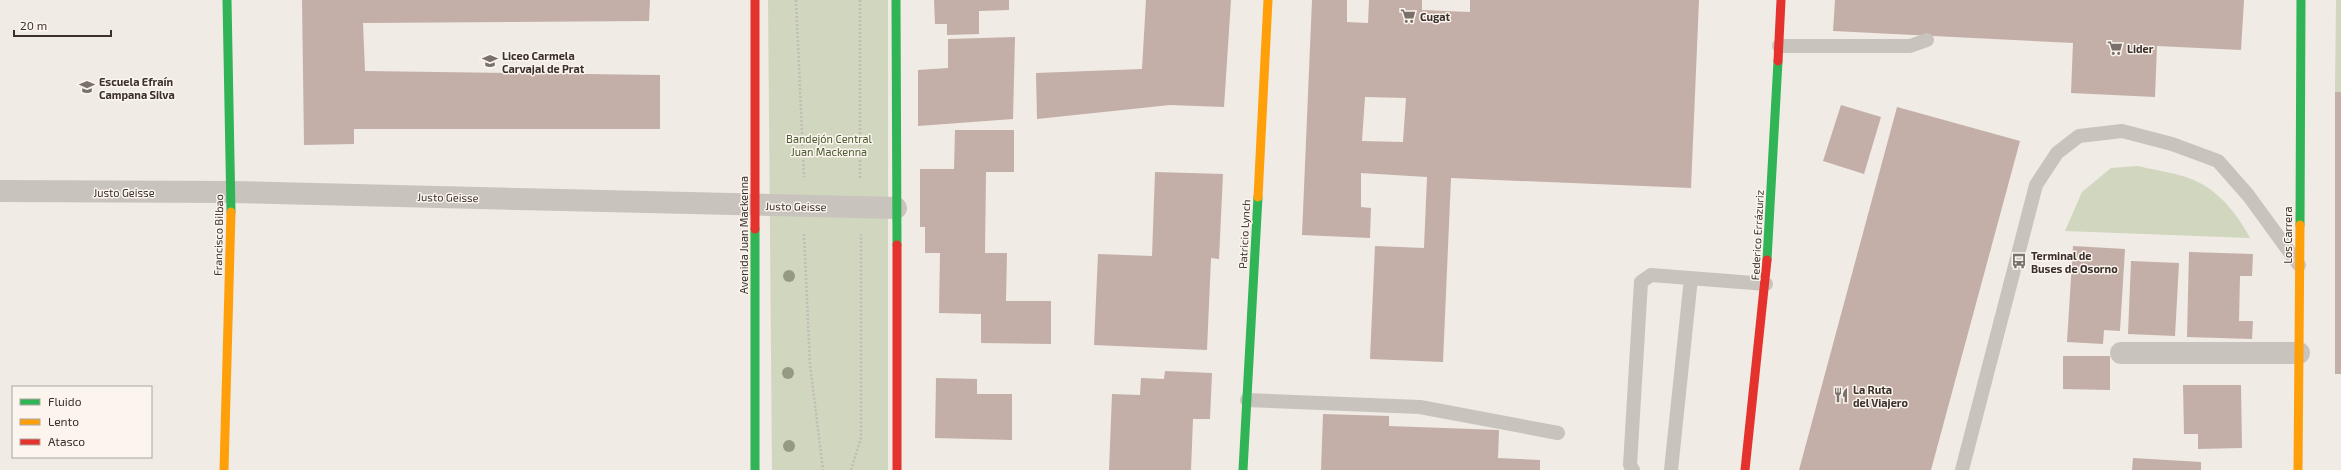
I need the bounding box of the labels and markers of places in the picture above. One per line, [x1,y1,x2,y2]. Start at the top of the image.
supermarket icon: Cugat [1399,7,1417,25]
place label: Cugat [1420,10,1451,23]
supermarket icon: Lider [2106,39,2124,57]
place label: Lider [2127,42,2154,55]
place label: Liceo Carmela Carvajal de Prat [502,49,585,76]
school or university icon: Liceo Carmela Carvajal de Prat [481,52,499,70]
place label: Escuela Efraín Campana Silva [99,75,175,101]
school or university icon: Escuela Efraín Campana Silva [78,78,96,96]
place label: Terminal de Buses de Osorno [2031,249,2118,275]
bus stop icon: Terminal de Buses de Osorno [2010,252,2028,270]
place label: La Ruta del Viajero [1853,383,1908,410]
restaurant icon: La Ruta del Viajero [1832,386,1850,404]

